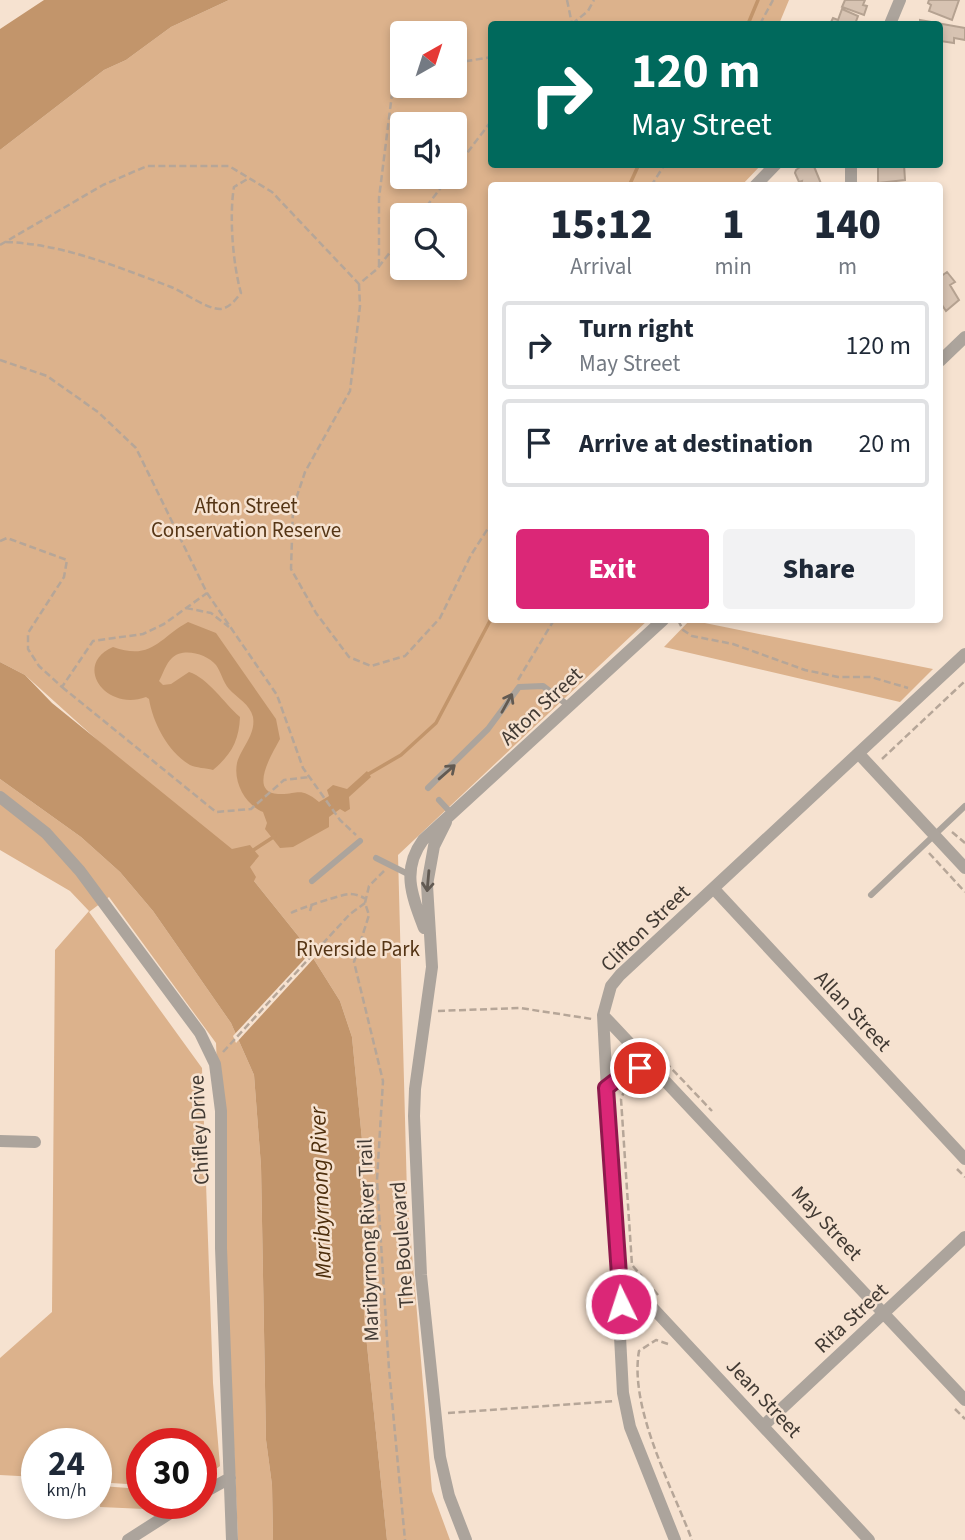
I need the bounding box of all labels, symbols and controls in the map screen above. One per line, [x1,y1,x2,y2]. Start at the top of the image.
north arrow [390,21,467,98]
map controls [390,21,467,280]
text: 120 m [631,37,760,107]
icon: right [516,49,607,140]
text: May Street [631,102,772,148]
button: sound [390,112,467,189]
text: 15:12 [550,195,653,255]
text: 1 [722,195,744,255]
text: 140 [814,195,881,255]
button: search [390,203,467,280]
text: Arrival [570,250,632,283]
text: min [715,250,752,283]
text: m [838,250,857,283]
text: Turn right [579,310,694,347]
icon: right [520,326,558,364]
text: 120 m [845,327,911,364]
text: May Street [579,347,680,380]
icon: arrive [520,424,558,462]
text: Arrive at destination [579,425,813,462]
text: 20 m [858,425,911,462]
park label: Afton Street Conservation Reserve [151,491,341,545]
button: Exit [516,529,709,609]
button: Share [723,529,915,609]
street label: Afton Street [493,660,589,752]
one-way arrow [500,693,514,713]
one-way arrow [438,764,456,780]
one-way arrow [421,870,434,892]
street label: Clifton Street [593,877,697,979]
park label: Riverside Park [296,934,421,964]
street label: Allan Street [808,964,898,1058]
pin [610,1038,670,1098]
icon: arrive [621,1049,659,1087]
street label: Chifley Drive [181,1074,217,1186]
water label: Maribyrnong River [301,1105,340,1280]
street label: Maribyrnong River Trail [349,1138,387,1342]
street label: May Street [784,1179,870,1267]
street label: The Boulevard [383,1181,421,1309]
position arrow [584,1267,658,1341]
street label: Rita Street [807,1276,895,1360]
street label: Jean Street [719,1352,809,1444]
speed limit sign: 30 [126,1428,217,1519]
text: 24 [48,1439,85,1489]
text: km/h [47,1478,86,1503]

